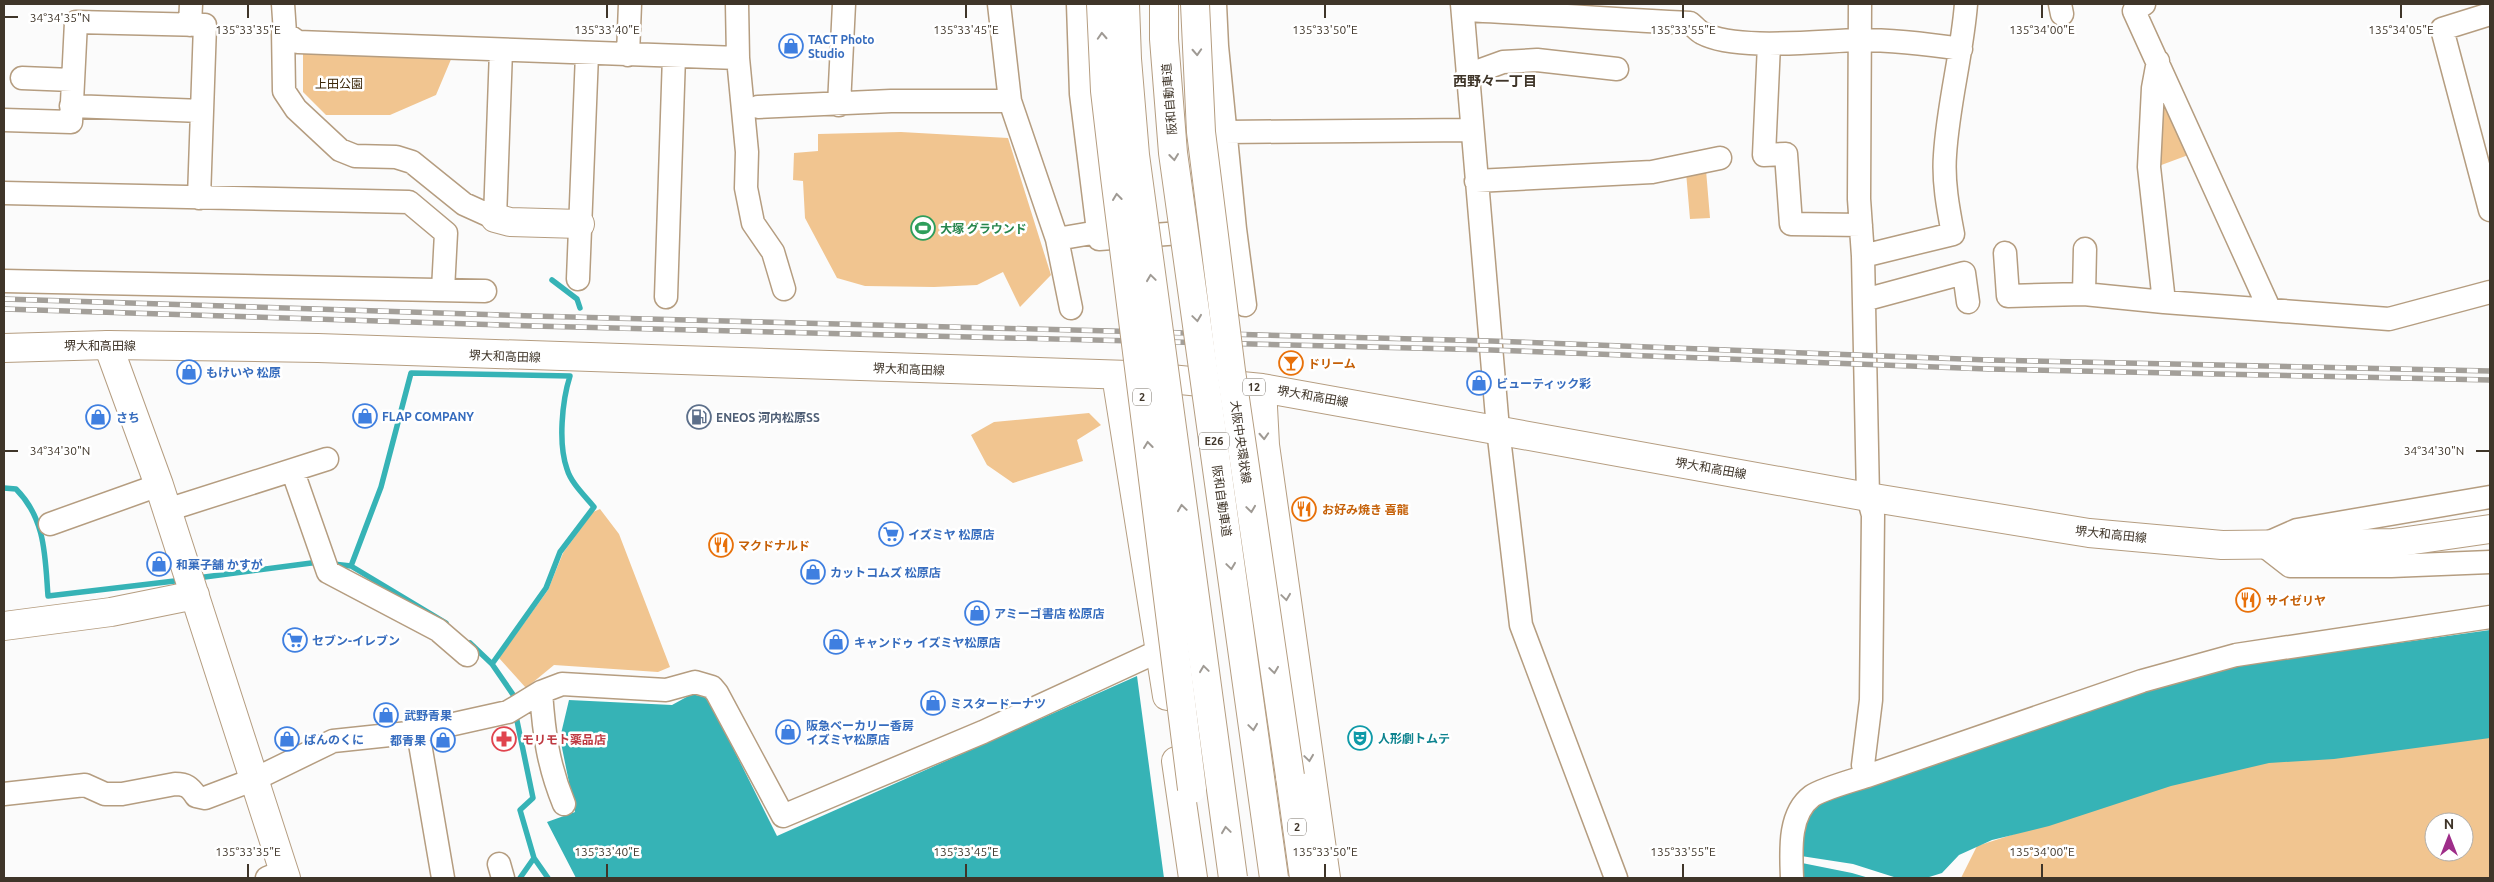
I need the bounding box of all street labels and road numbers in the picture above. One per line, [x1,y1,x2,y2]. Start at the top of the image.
street label: 阪和自動車道 [1159,63,1179,135]
street label: 堺大和高田線 [64,339,136,352]
street label: 堺大和高田線 [469,348,541,364]
street label: 堺大和高田線 [873,361,945,377]
road number: 12 [1243,378,1265,396]
street label: 堺大和高田線 [1276,383,1350,409]
road number: 2 [1133,388,1151,406]
street label: 大阪中央環状線 [1229,399,1253,485]
road number: E26 [1199,432,1229,450]
street label: 堺大和高田線 [1674,455,1748,481]
street label: 阪和自動車道 [1211,464,1233,538]
street label: 堺大和高田線 [2075,524,2147,544]
road number: 2 [1288,819,1306,836]

